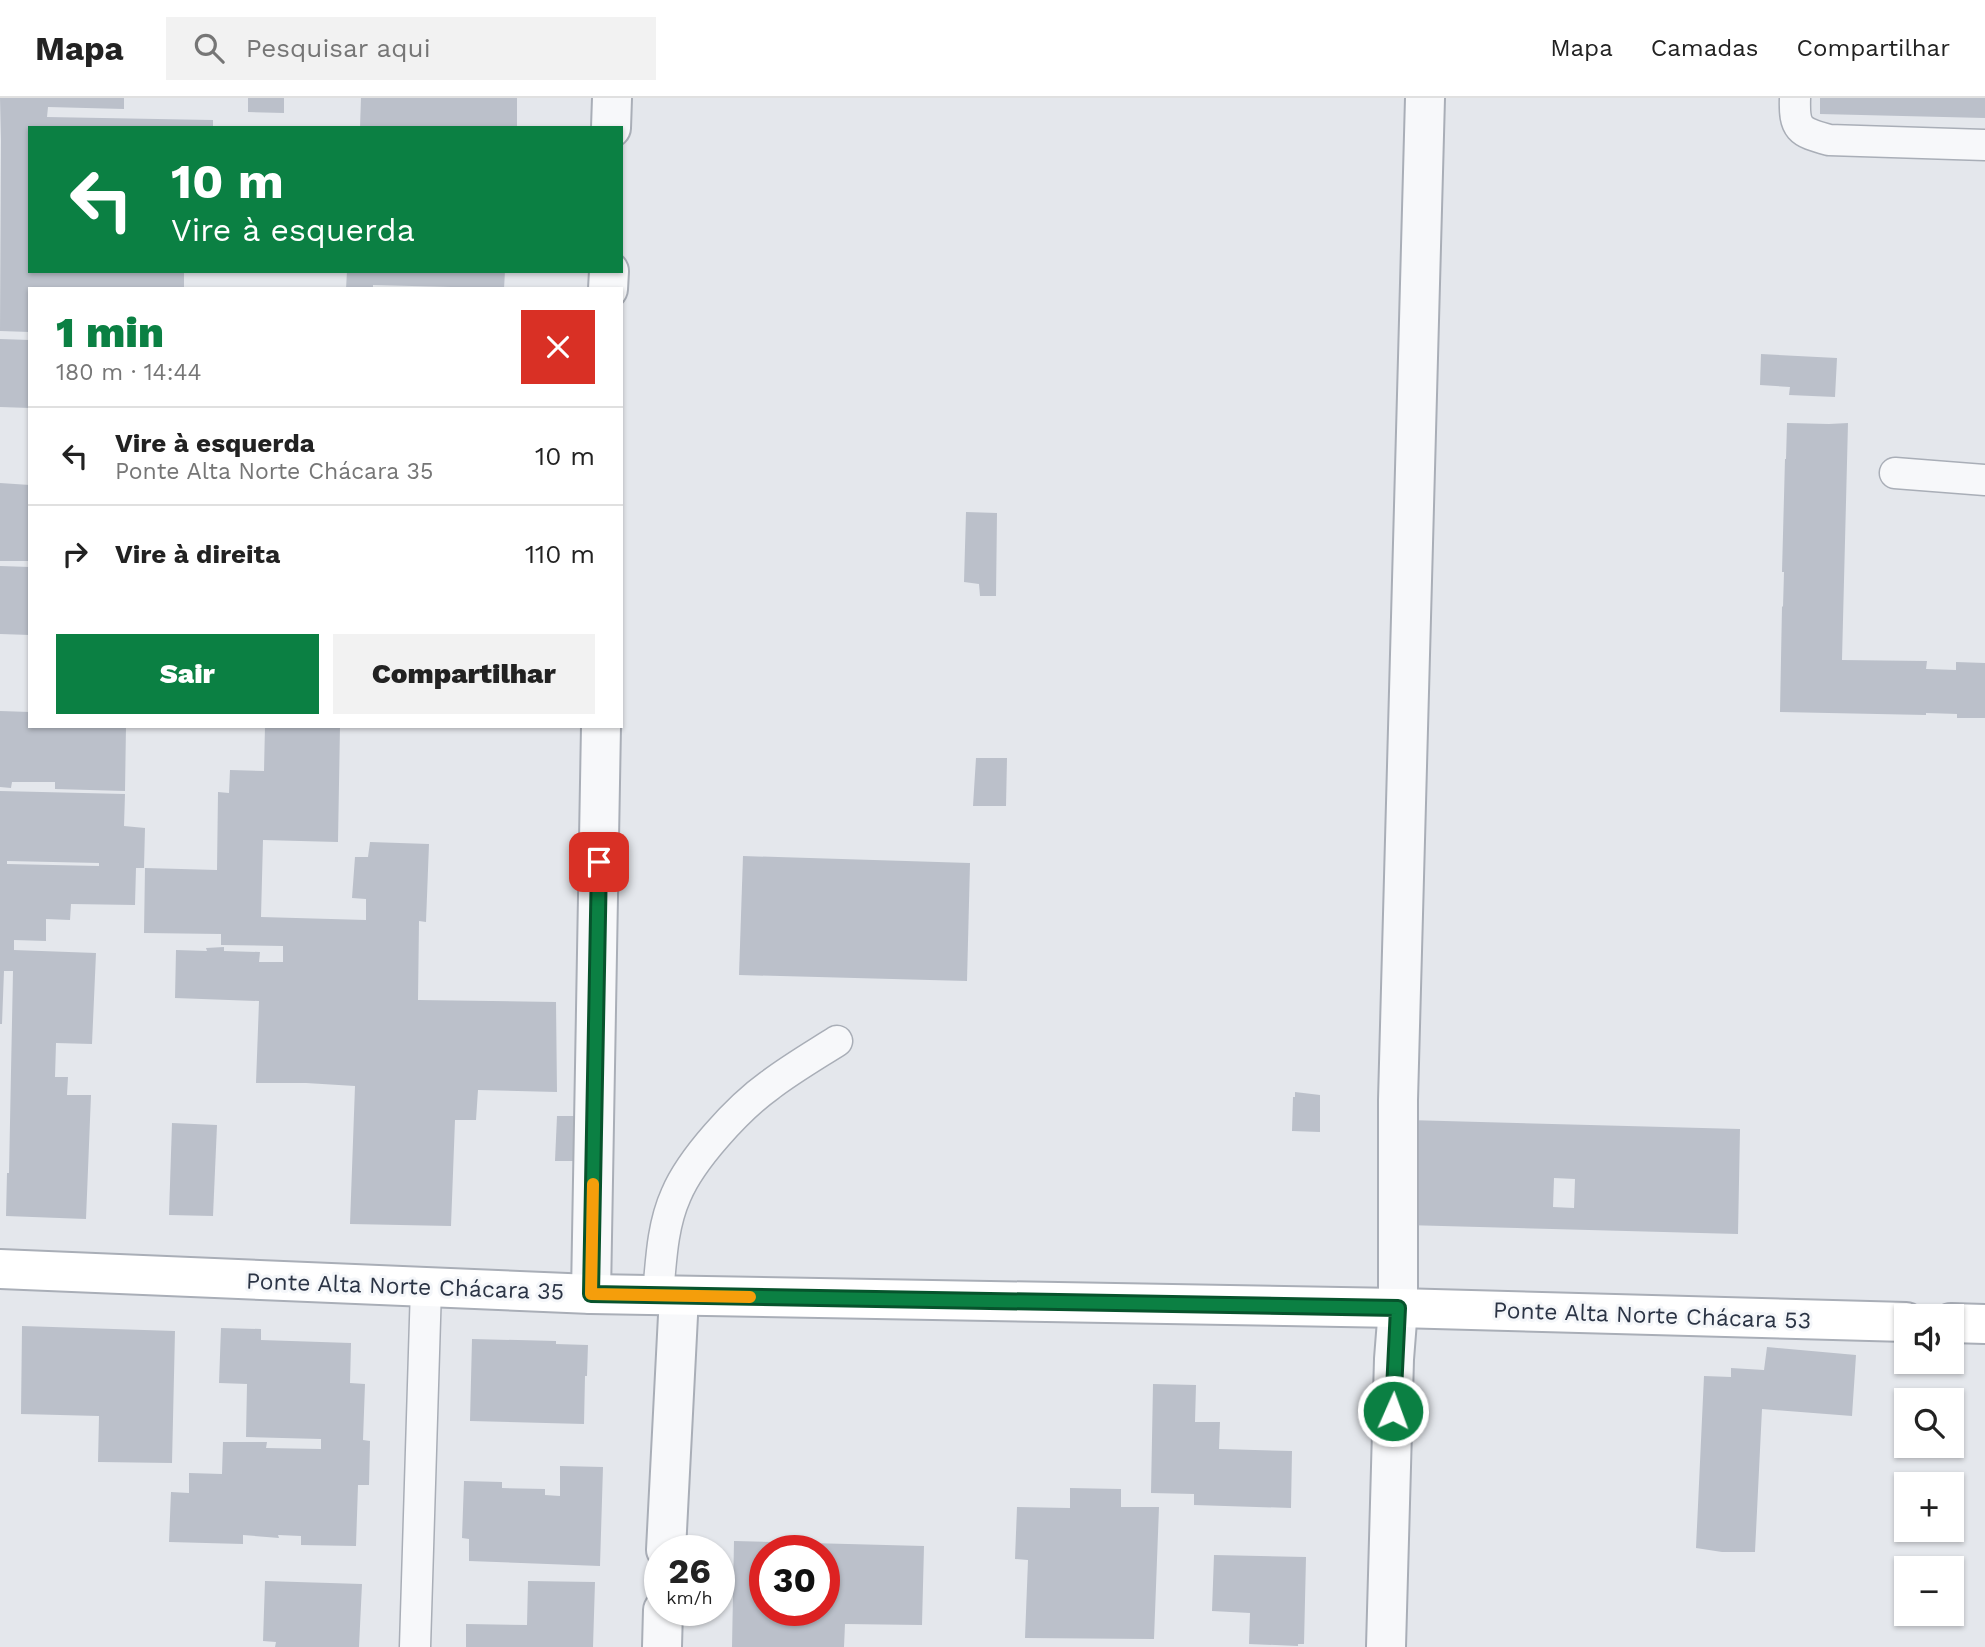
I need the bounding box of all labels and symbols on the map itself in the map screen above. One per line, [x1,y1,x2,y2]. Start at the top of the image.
pin [569,832,629,892]
street label: Ponte Alta Norte Chácara 35 [245,1267,565,1306]
street label: Ponte Alta Norte Chácara 53 [1492,1296,1812,1335]
position arrow [1356,1374,1430,1448]
speed limit sign: 30 [749,1535,840,1626]

